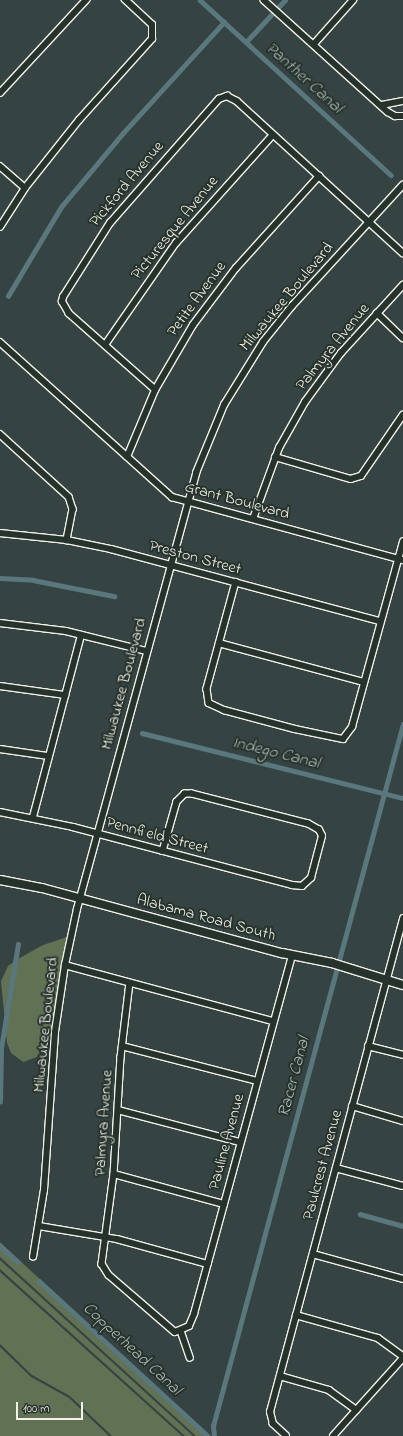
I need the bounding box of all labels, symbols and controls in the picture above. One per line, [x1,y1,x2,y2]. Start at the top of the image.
water label: Panther Canal [261,38,347,118]
street label: Pickford Avenue [86,137,168,231]
street label: Picturesque Avenue [127,172,223,284]
street label: Milwaukee Boulevard [236,239,338,355]
street label: Petite Avenue [163,258,231,340]
street label: Palmyra Avenue [292,300,374,394]
street label: Grant Boulevard [182,478,292,524]
street label: Preston Street [147,537,243,579]
street label: Milwaukee Boulevard [97,616,151,752]
water label: Indego Canal [230,732,322,774]
street label: Pennfield Street [104,813,210,859]
street label: Alabama Road South [135,890,277,946]
street label: Milwaukee Boulevard [29,957,63,1093]
water label: Racer Canal [274,1035,314,1119]
street label: Palmyra Avenue [91,1069,117,1177]
street label: Pauline Avenue [205,1092,249,1192]
street label: Paulcrest Avenue [299,1108,347,1222]
water label: Copperhead Canal [79,1298,185,1400]
scale bar [18,1394,85,1420]
text: 100 m [23,1400,50,1418]

